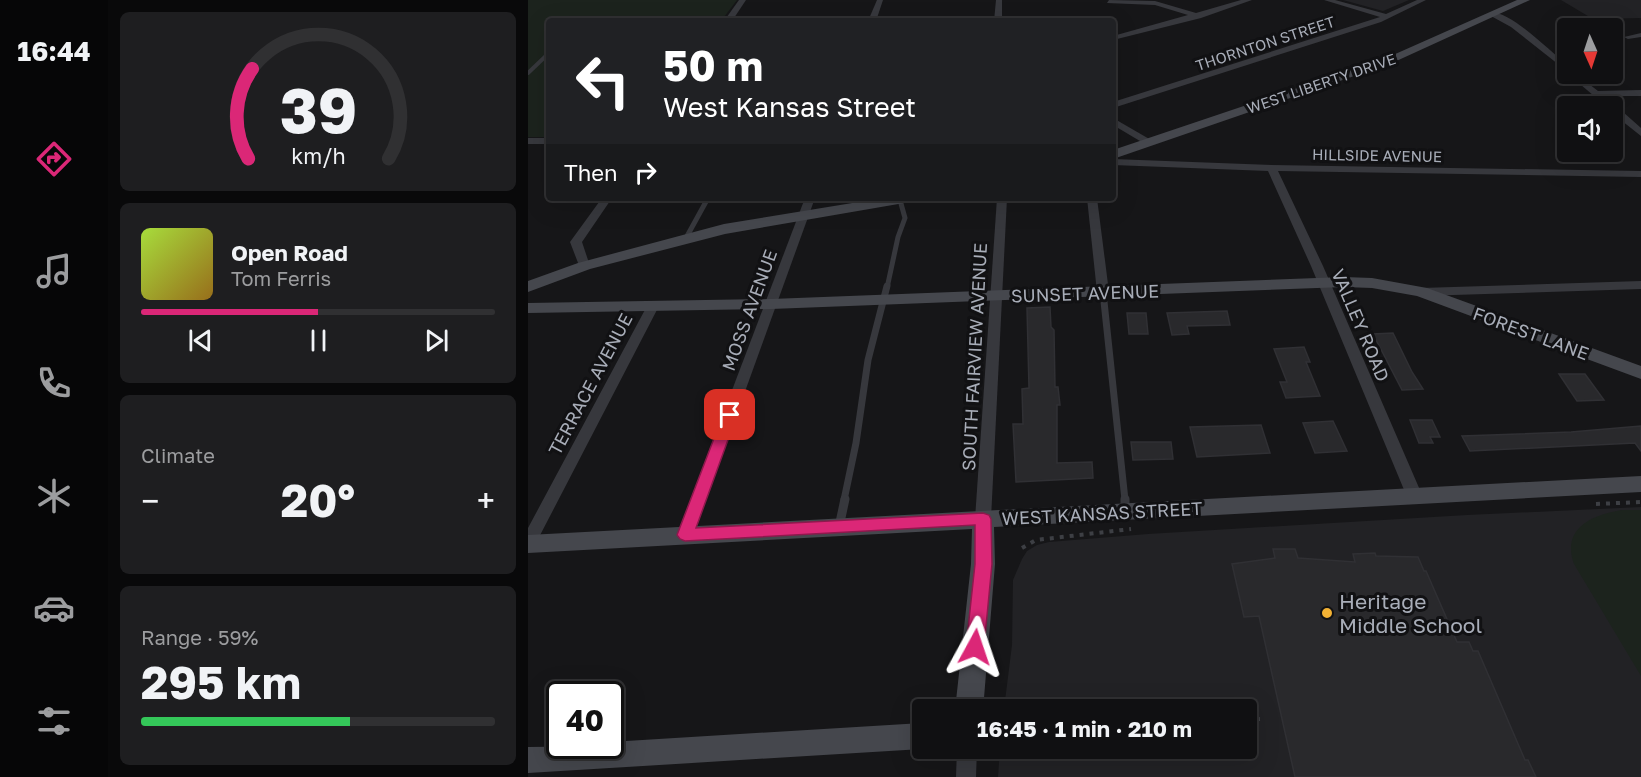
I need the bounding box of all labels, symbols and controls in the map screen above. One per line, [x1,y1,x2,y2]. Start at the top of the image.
street label: THORNTON STREET [1193,12,1337,74]
north arrow [1557,18,1623,84]
map controls [1557,18,1623,162]
text: 16:44 [17,35,91,67]
text: 50 m [663,40,763,90]
icon: left [564,42,642,120]
street label: WEST LIBERTY DRIVE [1244,49,1398,117]
text: 39 [279,72,357,147]
text: West Kansas Street [663,91,916,123]
button: sound [1557,96,1623,162]
icon: directions [33,138,75,180]
text: km/h [291,143,345,169]
street label: HILLSIDE AVENUE [1312,145,1442,165]
icon: right [629,156,662,189]
text: Then [564,159,617,186]
text: Open Road [231,239,348,266]
street label: SOUTH FAIRVIEW AVENUE [957,242,991,472]
street label: MOSS AVENUE [717,246,781,374]
icon: music [33,250,75,292]
street label: VALLEY ROAD [1327,265,1395,385]
text: Tom Ferris [231,266,331,290]
street label: SUNSET AVENUE [1011,279,1159,307]
street label: FOREST LANE [1470,302,1592,364]
street label: TERRACE AVENUE [543,309,637,459]
icon: previous [184,324,217,357]
icon: pause [302,324,335,357]
icon: next [420,324,453,357]
icon: phone [33,362,75,404]
pin [704,389,755,440]
icon: arrive [713,398,746,431]
text: Climate [141,443,215,467]
text: 20° [281,473,355,527]
icon: climate [33,475,75,517]
text: − [141,481,159,520]
text: + [477,481,495,520]
street label: WEST KANSAS STREET [1001,497,1203,529]
icon: car [33,587,75,629]
place label: Heritage Middle School [1339,588,1482,638]
marker: Heritage Middle School [1320,606,1334,620]
position arrow [943,615,1007,679]
text: Range · 59% [141,625,258,649]
text: 295 km [141,655,301,709]
speed limit sign: 40 [546,681,624,759]
icon: filters [33,700,75,742]
text: 16:45 · 1 min · 210 m [977,715,1192,742]

